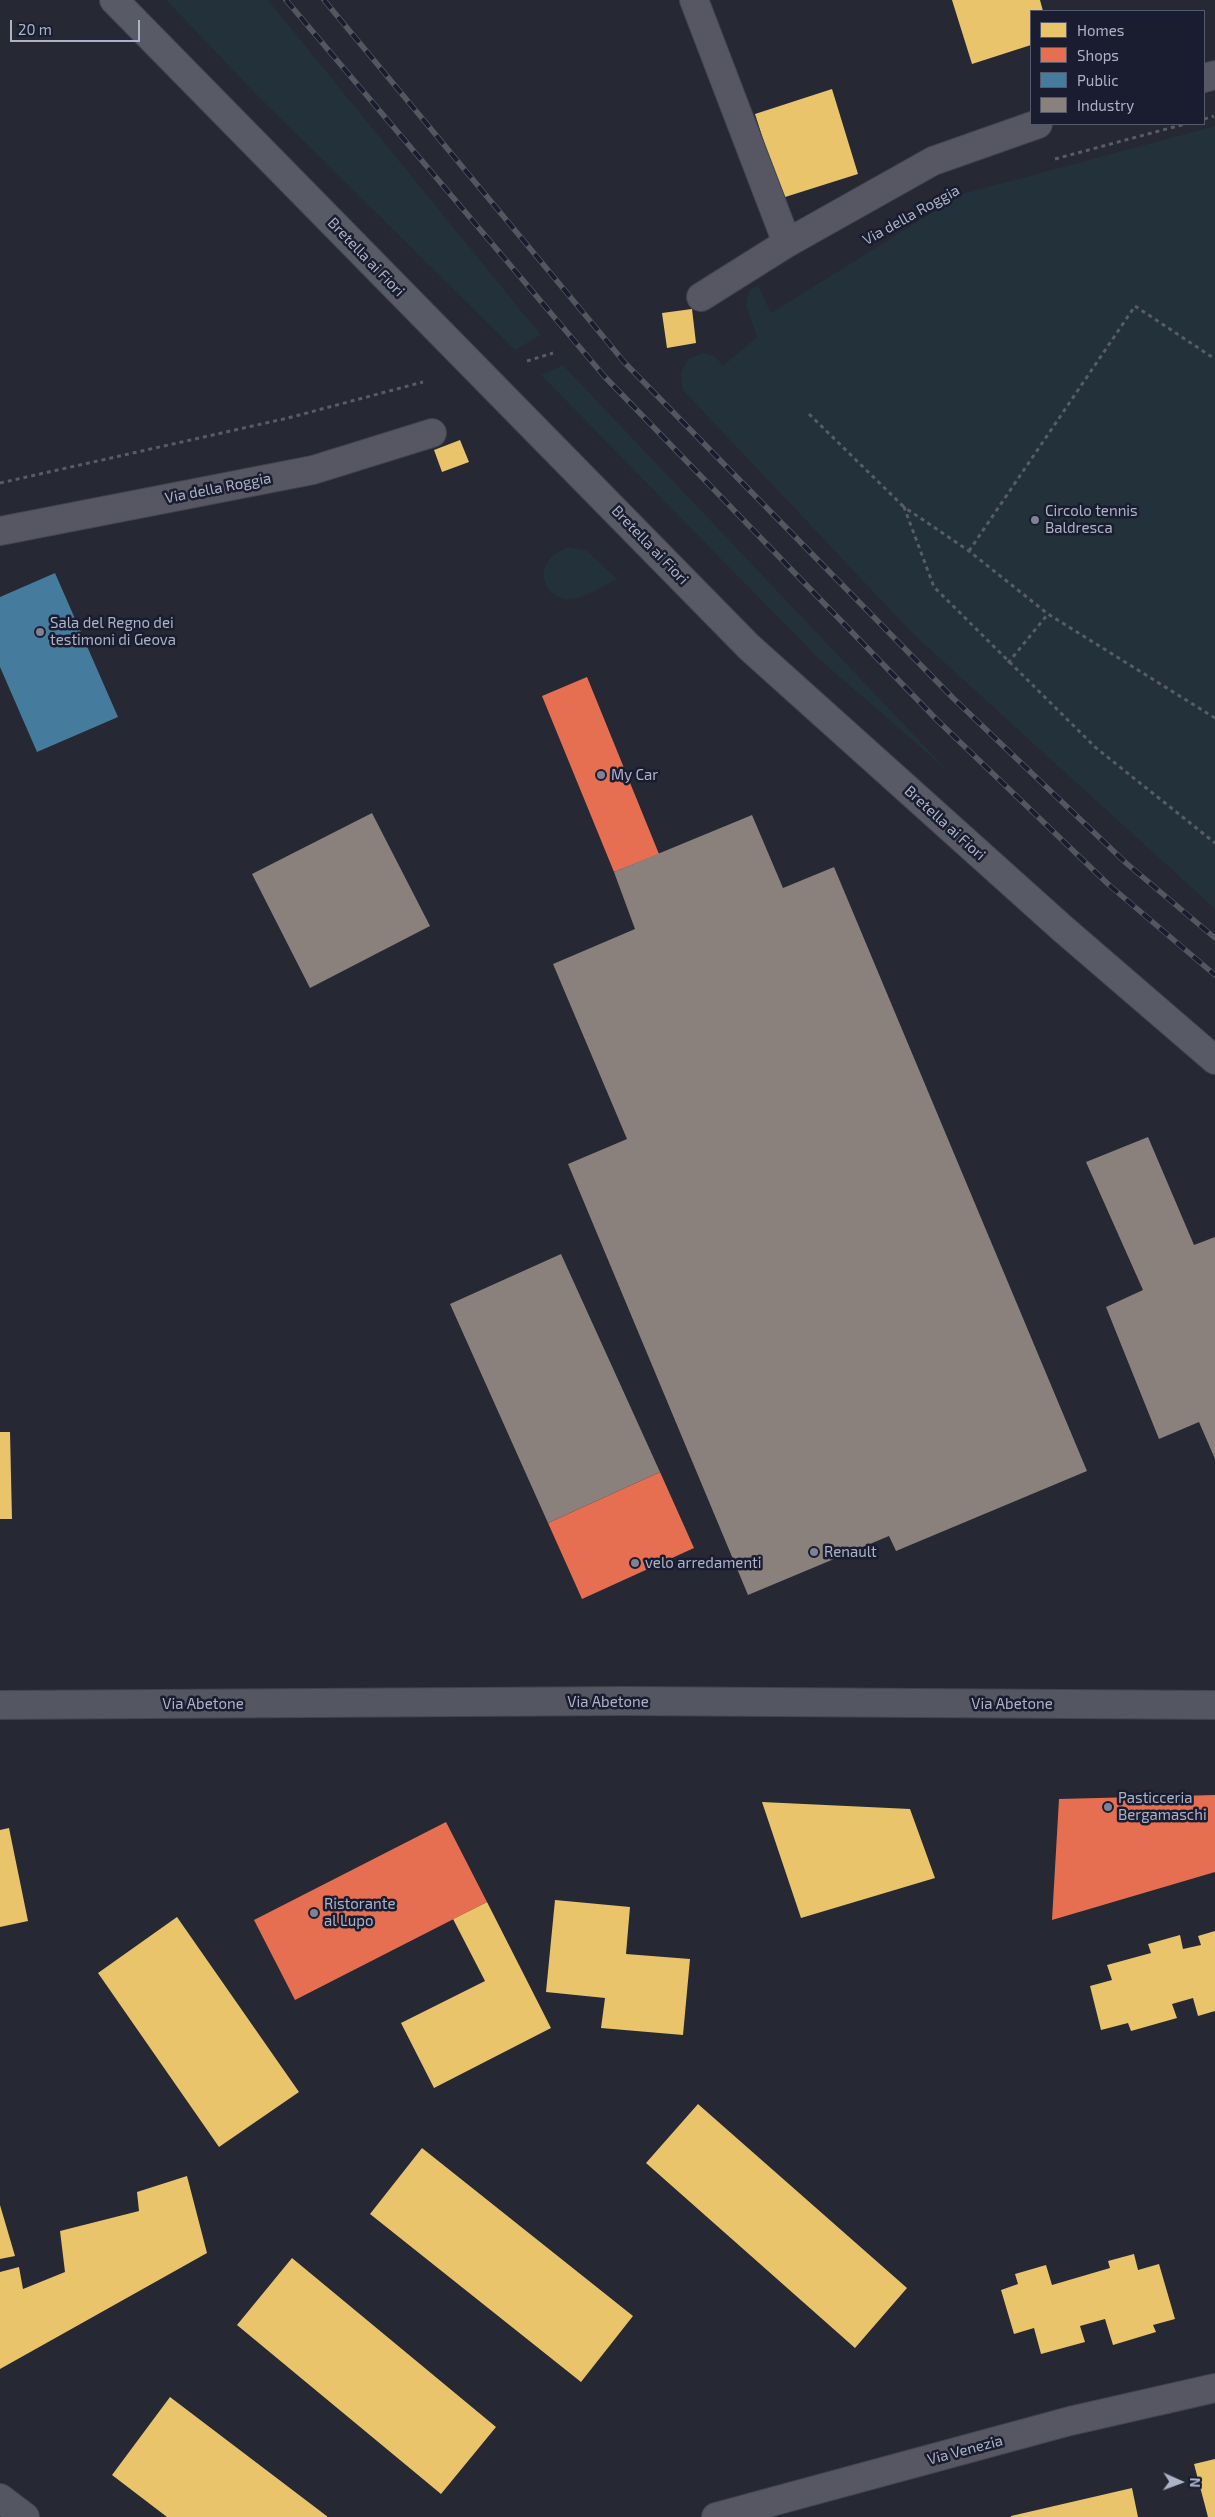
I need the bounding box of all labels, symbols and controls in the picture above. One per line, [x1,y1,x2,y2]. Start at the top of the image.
scale bar [12,10,142,42]
legend [1030,10,1205,125]
text: 20 m [18,20,52,38]
text: Homes [1077,21,1124,39]
text: Shops [1077,46,1119,64]
text: Public [1077,71,1118,89]
text: Industry [1077,96,1134,114]
street label: Via della Roggia [859,181,963,249]
street label: Bretella ai Fiori [324,214,408,300]
street label: Via della Roggia [163,469,273,507]
street label: Bretella ai Fiori [608,502,692,588]
place label: Circolo tennis Baldresca [1045,502,1138,537]
marker: Circolo tennis Baldresca [1029,514,1041,526]
place label: Sala del Regno dei testimoni di Geova [50,614,176,649]
marker: Sala del Regno dei testimoni di Geova [34,626,46,638]
place label: My Car [611,766,658,784]
marker: My Car [595,769,607,781]
street label: Bretella ai Fiori [901,782,989,864]
place label: Renault [824,1543,877,1561]
marker: Renault [808,1546,820,1558]
place label: velo arredamenti [645,1554,762,1572]
marker: velo arredamenti [629,1557,641,1569]
street label: Via Abetone [567,1693,649,1711]
street label: Via Abetone [162,1695,244,1713]
street label: Via Abetone [971,1695,1053,1713]
place label: Pasticceria Bergamaschi [1118,1789,1207,1824]
marker: Pasticceria Bergamaschi [1102,1801,1114,1813]
place label: Ristorante al Lupo [324,1895,396,1930]
marker: Ristorante al Lupo [308,1907,320,1919]
street label: Via Venezia [925,2431,1005,2469]
north arrow [1155,2457,1205,2507]
text: N [1187,2477,1204,2488]

